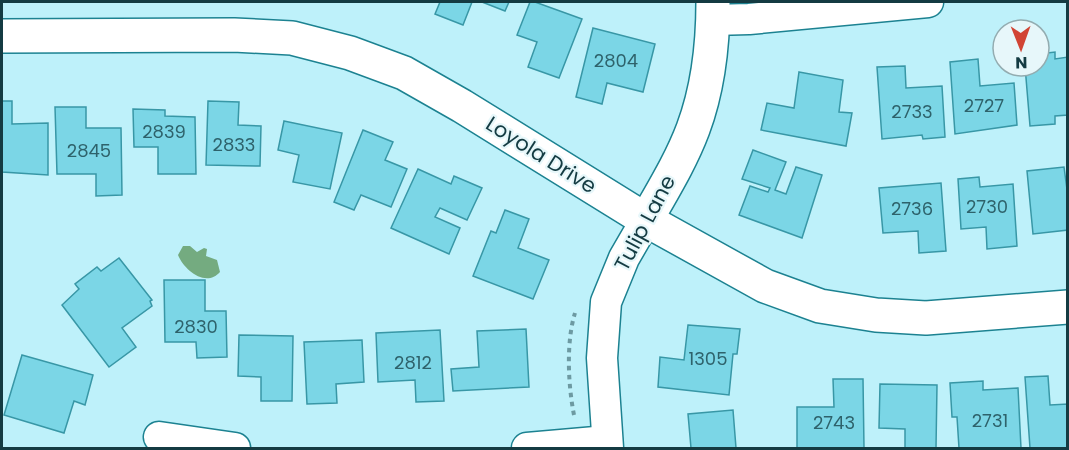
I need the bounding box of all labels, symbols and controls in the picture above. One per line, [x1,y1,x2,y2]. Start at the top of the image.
north arrow [991,18,1051,78]
house number: 2804 [594,48,638,73]
text: N [1015,51,1027,74]
house number: 2727 [964,93,1004,118]
house number: 2733 [891,99,933,124]
street label: Loyola Drive [480,109,602,200]
house number: 2839 [142,119,186,144]
house number: 2833 [213,132,255,157]
house number: 2845 [67,138,111,163]
street label: Tulip Lane [607,170,682,276]
house number: 2730 [966,194,1008,219]
house number: 2736 [891,196,933,221]
house number: 2830 [174,314,218,339]
house number: 1305 [689,346,727,371]
house number: 2812 [394,350,432,375]
house number: 2731 [972,408,1008,433]
house number: 2743 [813,410,855,435]

